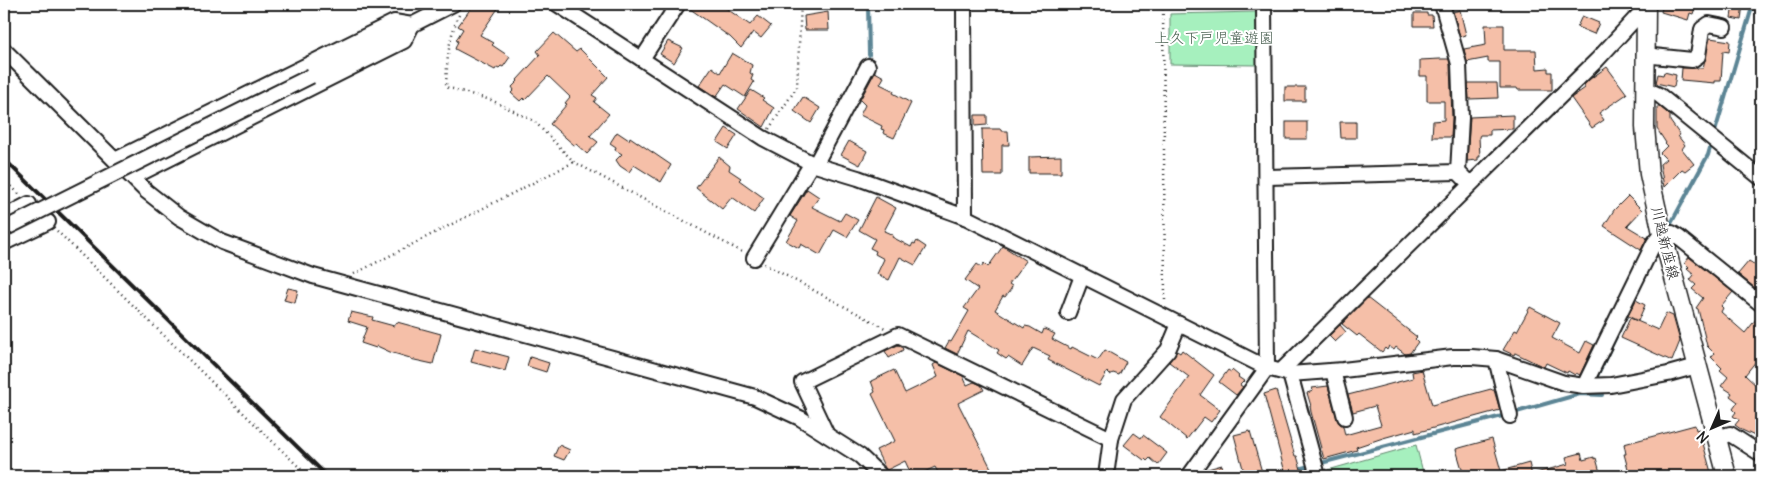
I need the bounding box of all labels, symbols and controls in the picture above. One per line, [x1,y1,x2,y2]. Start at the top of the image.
park label: 上久下戸児童遊園 [1154,28,1274,47]
street label: 川越新座線 [1647,204,1684,282]
north arrow [1688,402,1738,452]
text: N [1693,427,1713,447]

